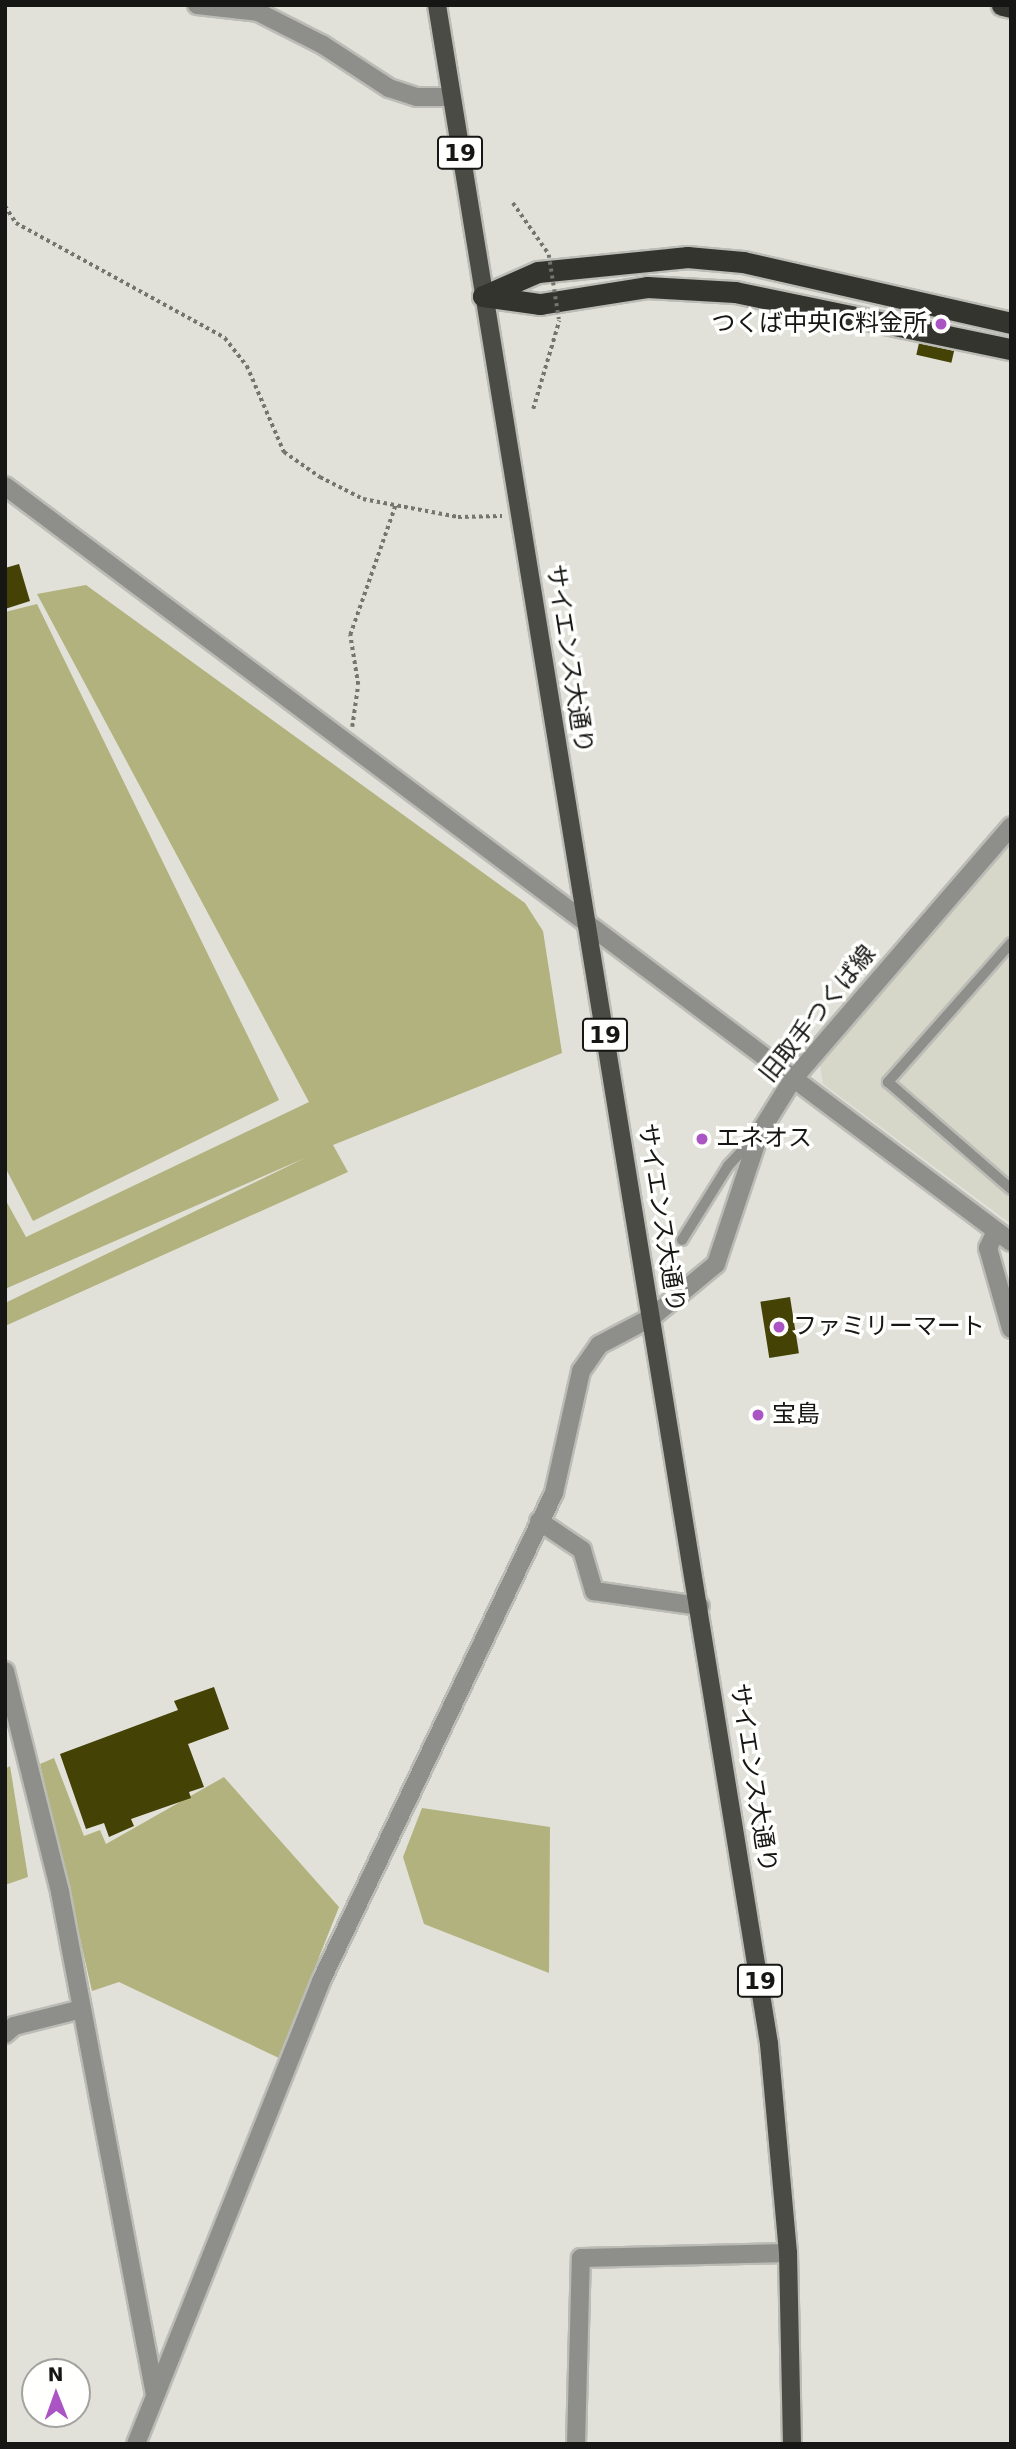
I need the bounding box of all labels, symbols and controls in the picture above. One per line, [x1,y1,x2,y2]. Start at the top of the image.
road number: 19 [435,134,484,172]
place label: つくば中央IC料金所 [711,310,927,338]
marker: つくば中央IC料金所 [933,316,949,332]
street label: サイエンス大通り [540,562,598,756]
street label: 旧取手つくば線 [754,940,882,1088]
road number: 19 [580,1016,630,1054]
street label: サイエンス大通り [632,1121,690,1315]
place label: エネオス [716,1125,812,1153]
marker: エネオス [694,1131,710,1147]
place label: ファミリーマート [793,1313,985,1341]
marker: ファミリーマート [771,1319,787,1335]
place label: 宝島 [772,1401,820,1429]
marker: 宝島 [750,1407,766,1423]
street label: サイエンス大通り [724,1681,782,1875]
road number: 19 [736,1962,784,2000]
north arrow [21,2358,91,2428]
text: N [48,2363,64,2385]

